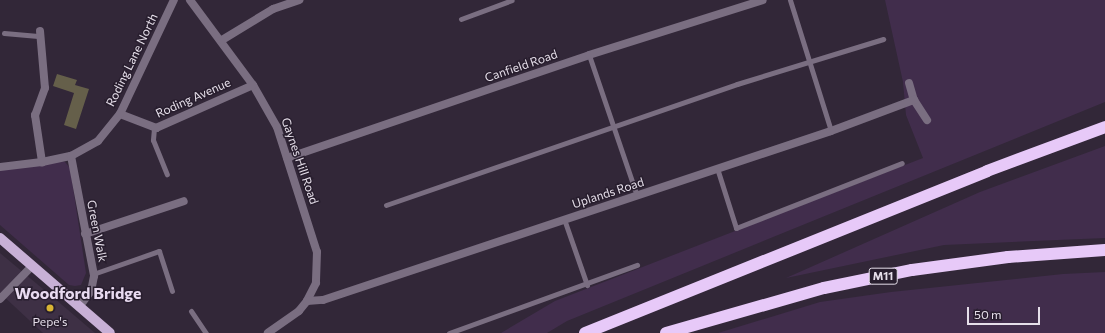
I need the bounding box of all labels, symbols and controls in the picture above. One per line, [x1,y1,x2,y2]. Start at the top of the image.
street label: Roding Lane North [103,11,161,109]
street label: Canfield Road [483,47,559,85]
street label: Roding Avenue [153,75,233,121]
street label: Gaynes Hill Road [278,116,322,206]
street label: Uplands Road [570,175,646,211]
street label: Green Walk [84,199,110,263]
road number: M11 [868,267,898,285]
district label: Woodford Bridge [15,283,141,303]
scale bar [969,299,1042,325]
marker: Pepe's [45,303,55,313]
text: 50 m [974,307,1002,321]
place label: Pepe's [33,315,67,329]

